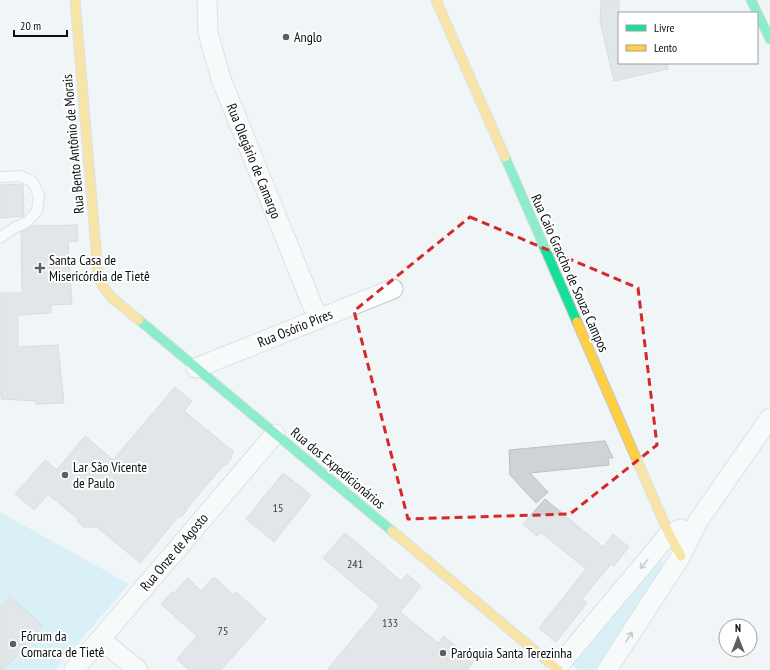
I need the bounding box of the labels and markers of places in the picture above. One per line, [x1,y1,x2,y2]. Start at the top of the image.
place label: Anglo [294,28,322,46]
marker: Anglo [281,32,291,42]
place label: Santa Casa de Misericórdia de Tietê [49,251,150,285]
marker: Santa Casa de Misericórdia de Tietê [34,262,46,274]
place label: Lar São Vicente de Paulo [73,458,147,492]
marker: Lar São Vicente de Paulo [60,470,70,480]
place label: Fórum da Comarca de Tietê [21,627,104,661]
marker: Fórum da Comarca de Tietê [8,639,18,649]
place label: Paróquia Santa Terezinha [451,644,572,662]
marker: Paróquia Santa Terezinha [438,648,448,658]

